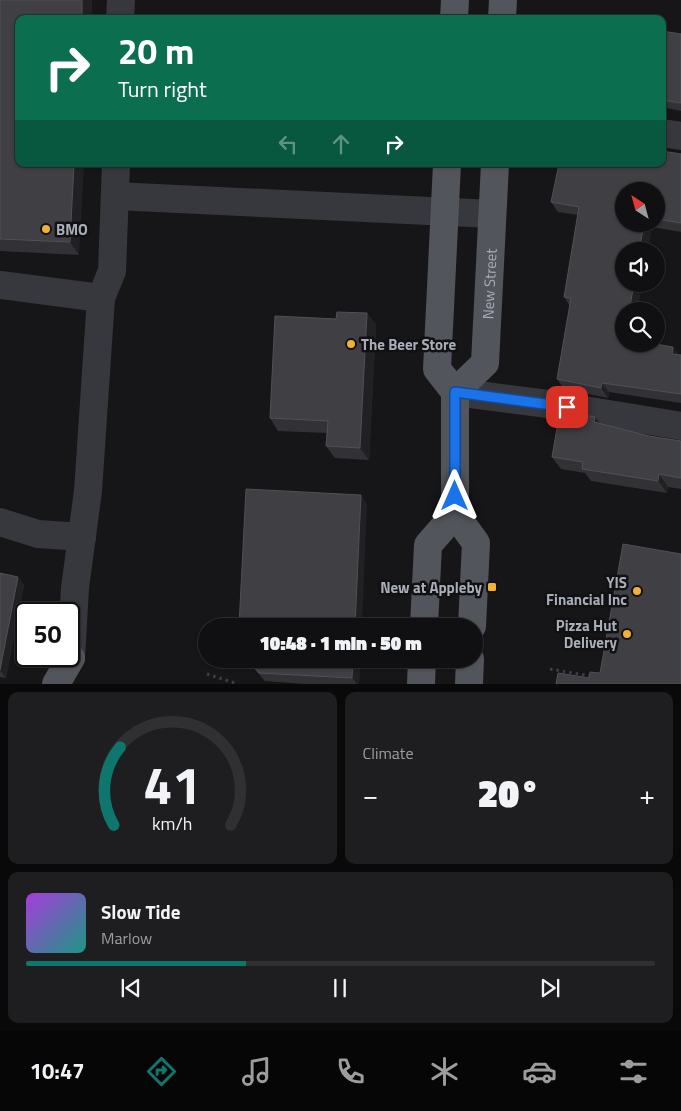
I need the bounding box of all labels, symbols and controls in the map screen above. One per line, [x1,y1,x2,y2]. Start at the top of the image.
text: 20 m [118,24,194,78]
icon: right [35,35,100,100]
text: Turn right [118,72,207,106]
icon: left [274,130,302,158]
icon: ahead [327,130,355,158]
icon: right [380,130,408,158]
north arrow [615,182,665,232]
map controls [615,182,665,352]
place label: BMO [56,218,88,241]
marker: BMO [40,223,52,235]
button: sound [615,242,665,292]
street label: New Street [476,247,502,320]
button: search [615,302,665,352]
place label: The Beer Store [361,333,457,356]
marker: The Beer Store [345,338,357,350]
pin [546,386,588,428]
icon: arrive [553,393,581,421]
position arrow [428,469,480,521]
place label: YIS Financial Inc [546,571,627,611]
place label: New at Appleby [380,576,482,599]
marker: New at Appleby [486,581,498,593]
marker: YIS Financial Inc [631,585,643,597]
speed limit sign: 50 [15,602,80,667]
place label: Pizza Hut Delivery [556,614,618,654]
text: 10:48 · 1 min · 50 m [259,628,422,657]
marker: Pizza Hut Delivery [621,628,633,640]
text: Climate [363,741,414,765]
text: 41 [143,745,201,824]
text: 20° [477,764,540,822]
text: − [363,773,378,816]
text: + [639,773,655,816]
text: km/h [152,810,192,837]
text: Slow Tide [101,897,180,926]
text: Marlow [101,926,152,950]
icon: previous [117,974,145,1002]
icon: pause [326,974,354,1002]
icon: next [536,974,564,1002]
text: 10:47 [30,1054,85,1088]
icon: directions [144,1054,179,1089]
icon: music [239,1054,274,1089]
icon: phone [333,1054,368,1089]
icon: climate [427,1054,462,1089]
icon: car [522,1054,557,1089]
icon: filters [616,1054,651,1089]

